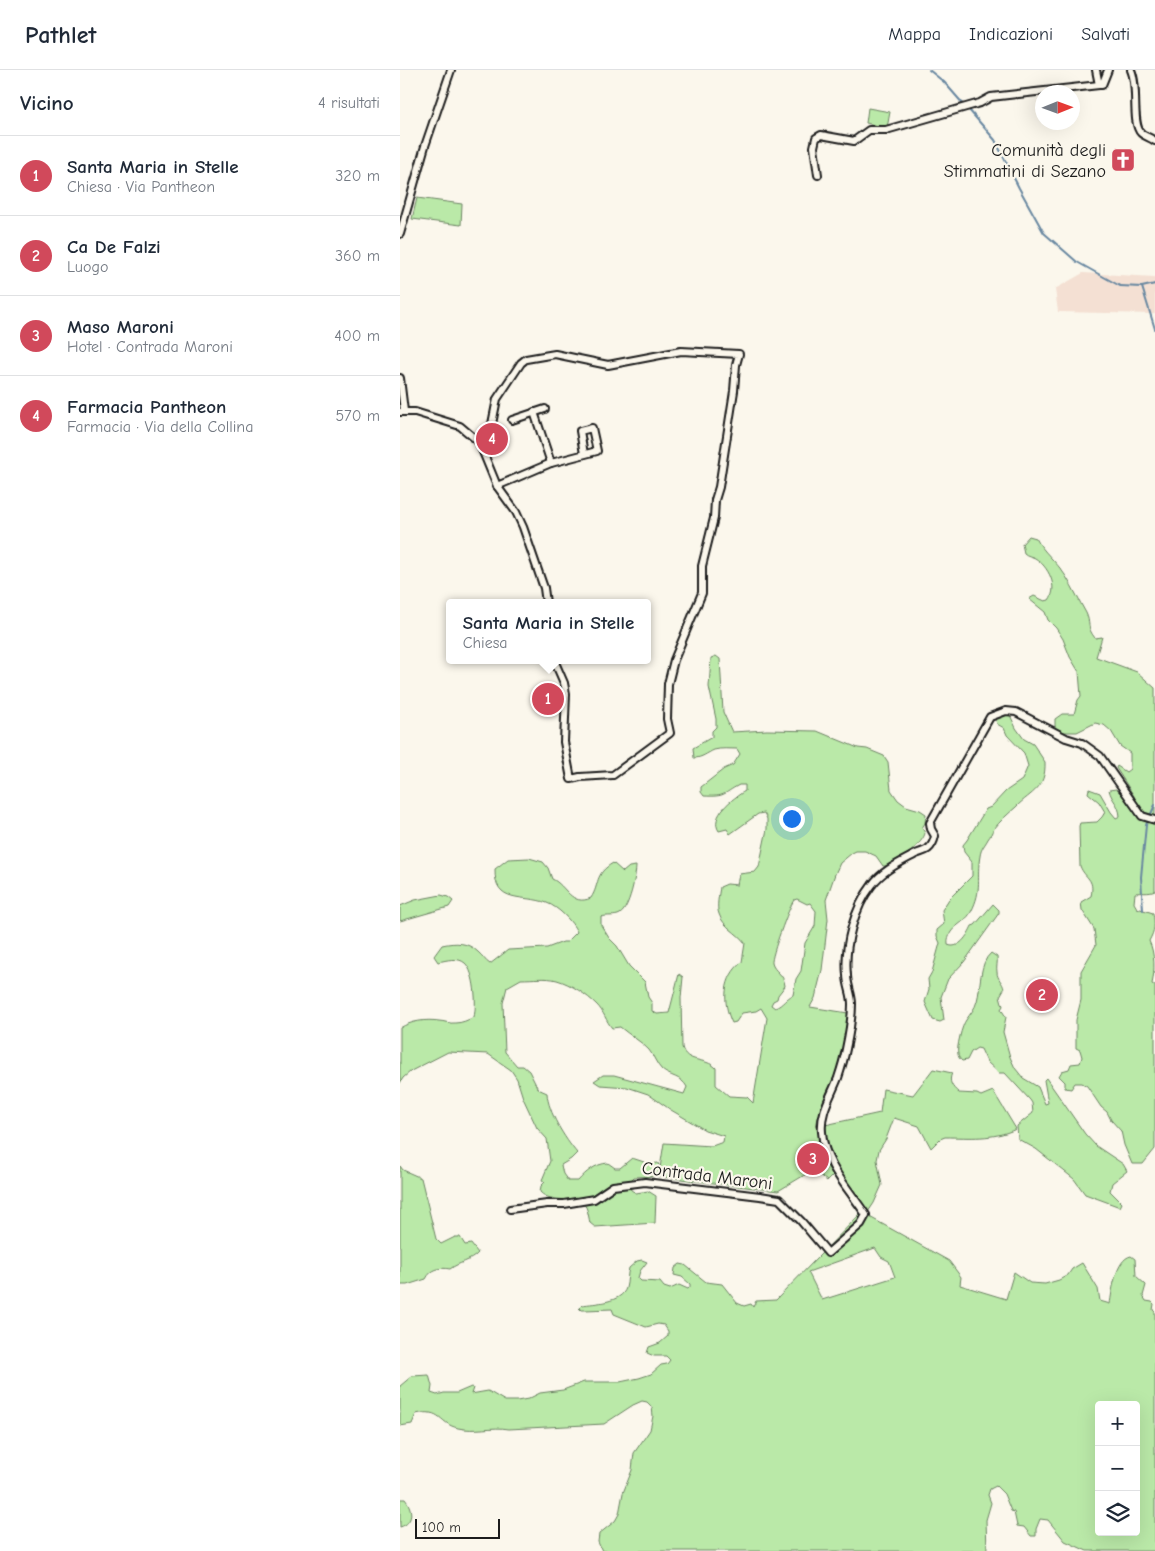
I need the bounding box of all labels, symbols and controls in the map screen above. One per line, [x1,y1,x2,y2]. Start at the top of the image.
text: Pathlet [25,21,96,49]
text: Mappa [888,24,941,45]
text: Indicazioni [969,24,1053,45]
text: Salvati [1081,24,1130,45]
north arrow [1035,85,1080,130]
text: Vicino [20,91,74,115]
text: 4 risultati [318,94,380,112]
place label: Comunità degli Stimmatini di Sezano [944,140,1106,182]
church icon: Comunità degli Stimmatini di Sezano [1110,147,1136,173]
text: Santa Maria in Stelle [67,156,239,178]
text: 1 [33,167,39,185]
text: 320 m [335,167,380,185]
text: Chiesa · Via Pantheon [67,178,215,196]
text: Ca De Falzi [67,236,161,258]
text: 2 [32,247,40,265]
text: 360 m [335,247,380,265]
text: Luogo [67,258,108,276]
text: Maso Maroni [67,316,174,338]
text: 3 [32,327,40,345]
text: 400 m [334,327,380,345]
text: Hotel · Contrada Maroni [67,338,233,356]
text: Farmacia Pantheon [67,396,226,418]
text: 4 [32,407,40,425]
text: 570 m [335,407,380,425]
text: Farmacia · Via della Collina [67,418,253,436]
pin: 4 [476,420,508,458]
popup [446,599,651,664]
text: Santa Maria in Stelle [463,612,634,634]
text: Chiesa [463,634,508,652]
pin: 1 [532,680,564,718]
your location [779,806,805,832]
pin: 2 [1026,976,1058,1014]
pin: 3 [797,1140,829,1178]
street label: Contrada Maroni [641,1158,773,1194]
map controls [1095,1401,1140,1536]
button: + [1095,1401,1140,1446]
button: − [1095,1446,1140,1491]
button: layers [1095,1491,1140,1536]
scale bar [415,1516,500,1539]
text: 100 m [422,1519,461,1536]

